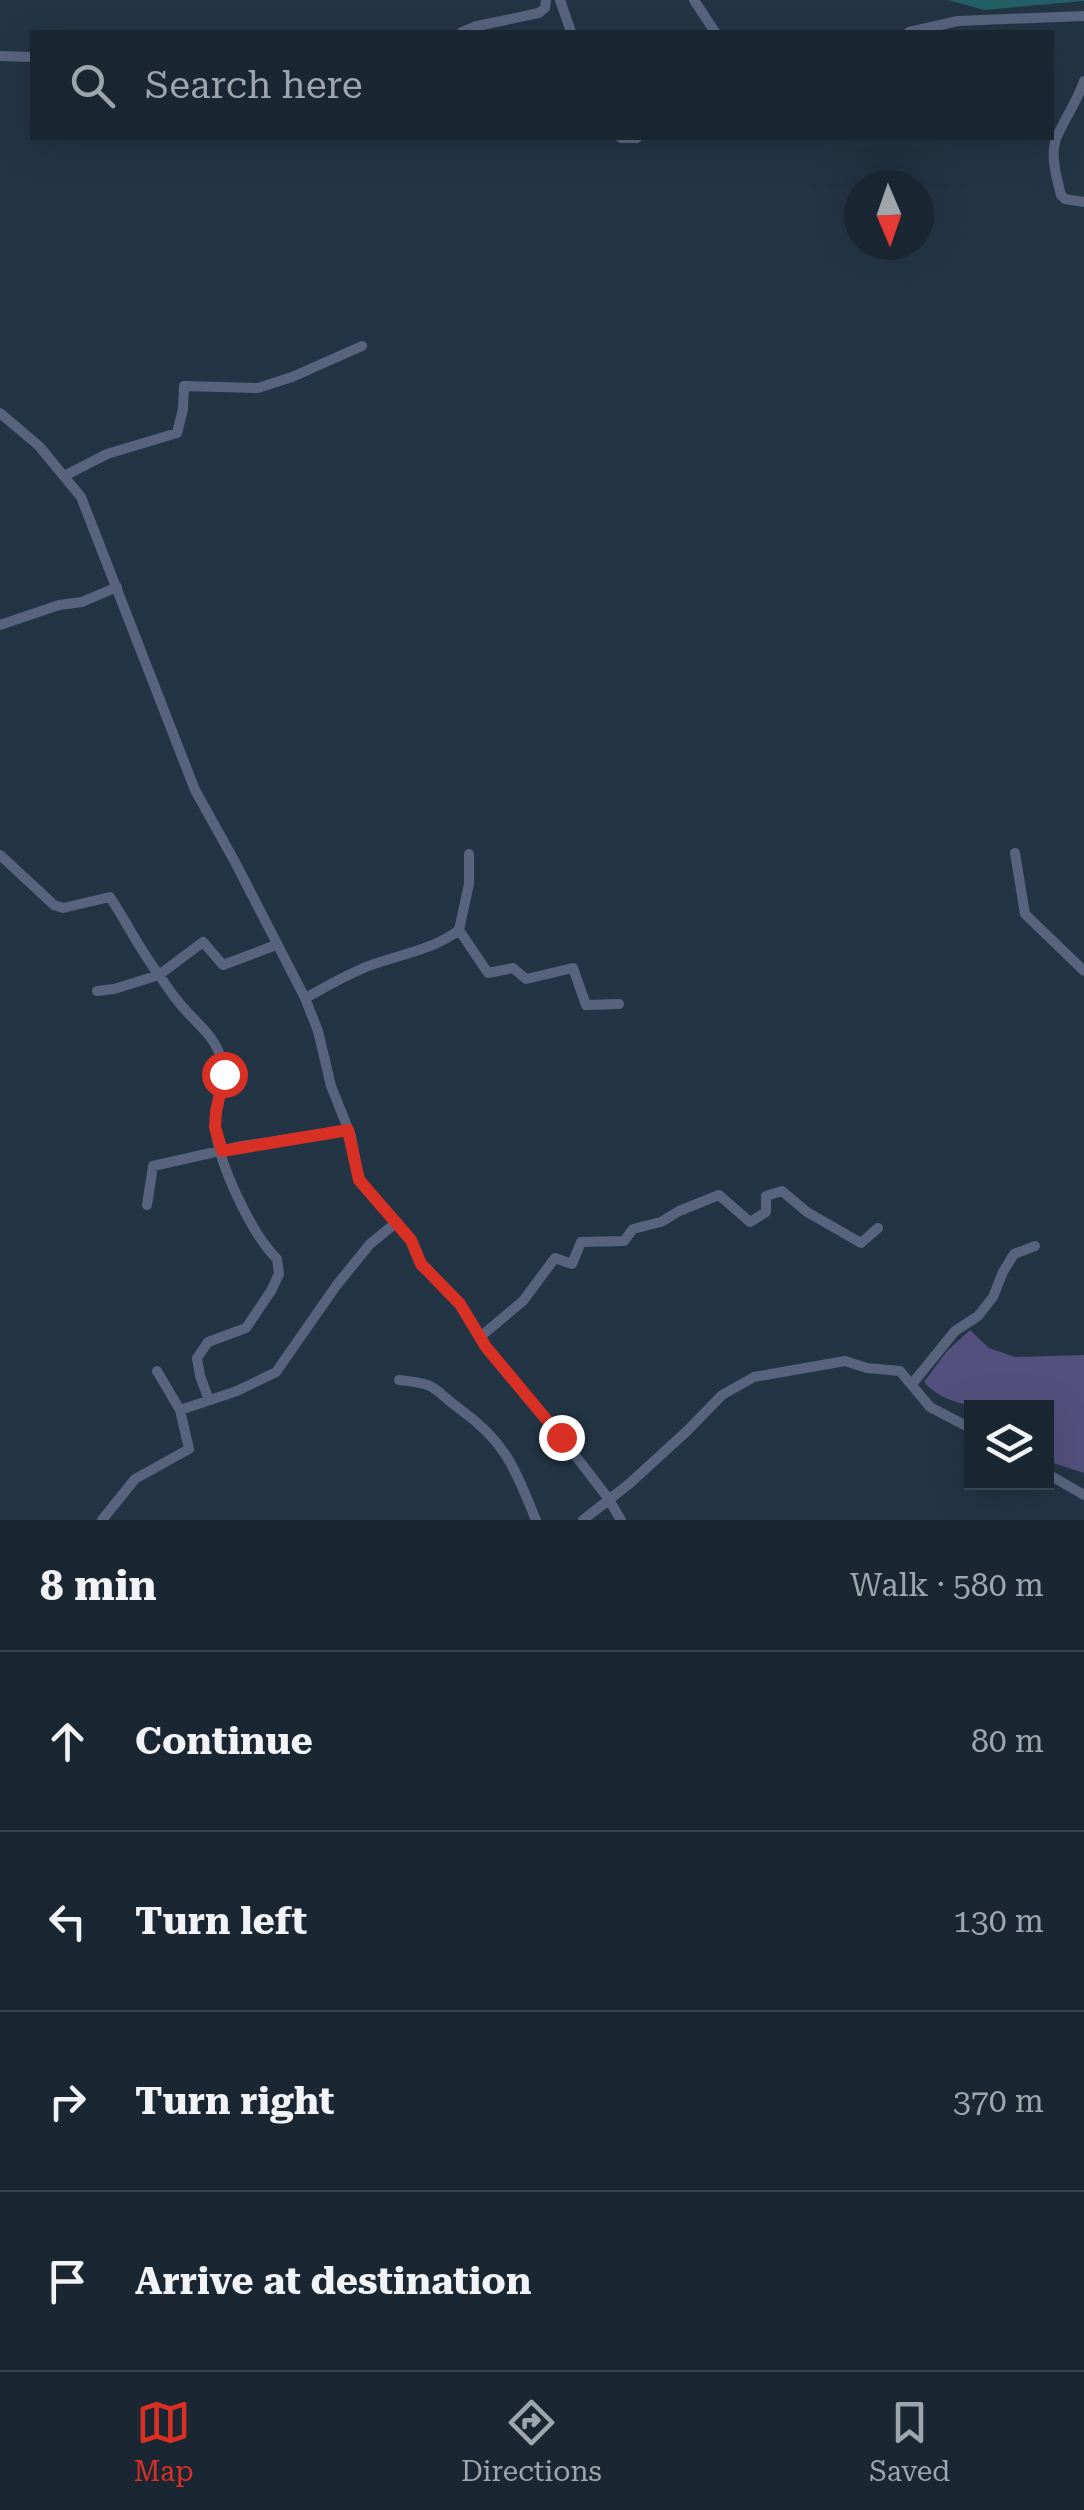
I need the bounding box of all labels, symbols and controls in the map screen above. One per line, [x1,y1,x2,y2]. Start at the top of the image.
search box [30,30,1054,140]
icon: search [65,58,120,113]
text: Search here [145,63,363,107]
north arrow [844,170,934,260]
route start [202,1052,248,1098]
map controls [964,1400,1054,1490]
button: layers [964,1400,1054,1490]
route end [539,1415,585,1461]
text: 8 min [40,1561,157,1610]
text: Walk · 580 m [850,1566,1044,1604]
icon: ahead [40,1714,95,1769]
text: Continue [135,1719,313,1763]
text: 80 m [971,1722,1044,1760]
icon: left [40,1894,95,1949]
text: Turn left [135,1899,307,1943]
text: 130 m [953,1902,1044,1940]
icon: right [40,2074,95,2129]
text: Turn right [135,2079,334,2123]
text: 370 m [953,2082,1044,2120]
icon: arrive [40,2254,95,2309]
text: Arrive at destination [135,2259,531,2303]
tab: Map [134,2395,194,2488]
tab: Directions [461,2395,602,2488]
tab: Saved [869,2395,950,2488]

